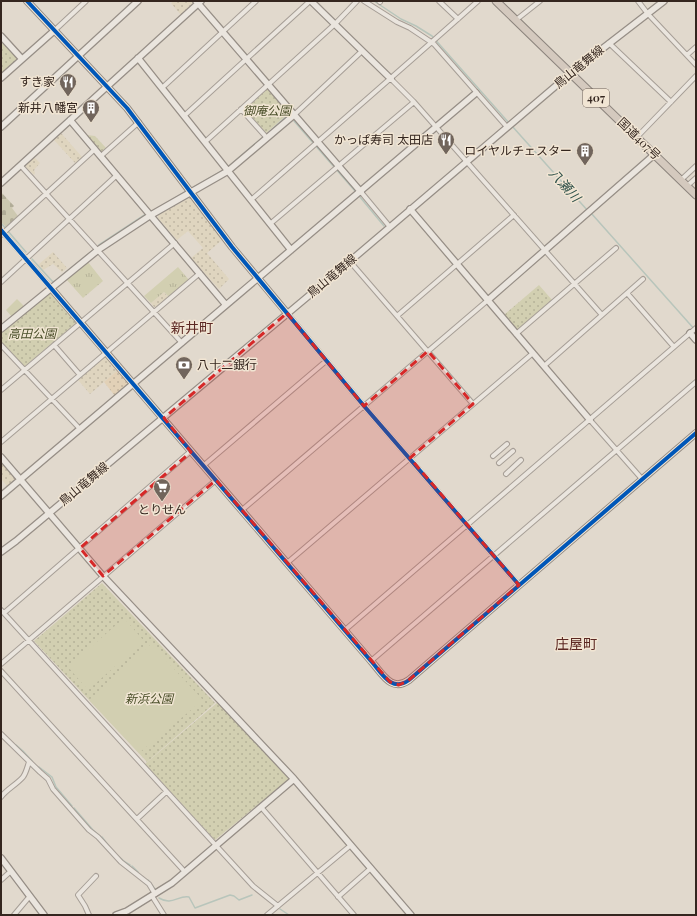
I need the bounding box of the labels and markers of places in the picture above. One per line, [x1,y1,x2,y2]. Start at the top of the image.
restaurant icon: すき家 [58,72,78,97]
place label: すき家 [19,73,55,89]
building icon: 新井八幡宮 [81,98,101,123]
place label: 新井八幡宮 [18,99,78,115]
restaurant icon: かっぱ寿司 太田店 [436,130,456,155]
place label: かっぱ寿司 太田店 [334,131,433,147]
building icon: ロイヤルチェスター [575,141,595,166]
place label: ロイヤルチェスター [464,142,572,158]
bank icon: 八十二銀行 [174,355,194,380]
place label: 八十二銀行 [197,356,257,372]
supermarket icon: とりせん [152,477,172,502]
place label: とりせん [138,501,186,517]

